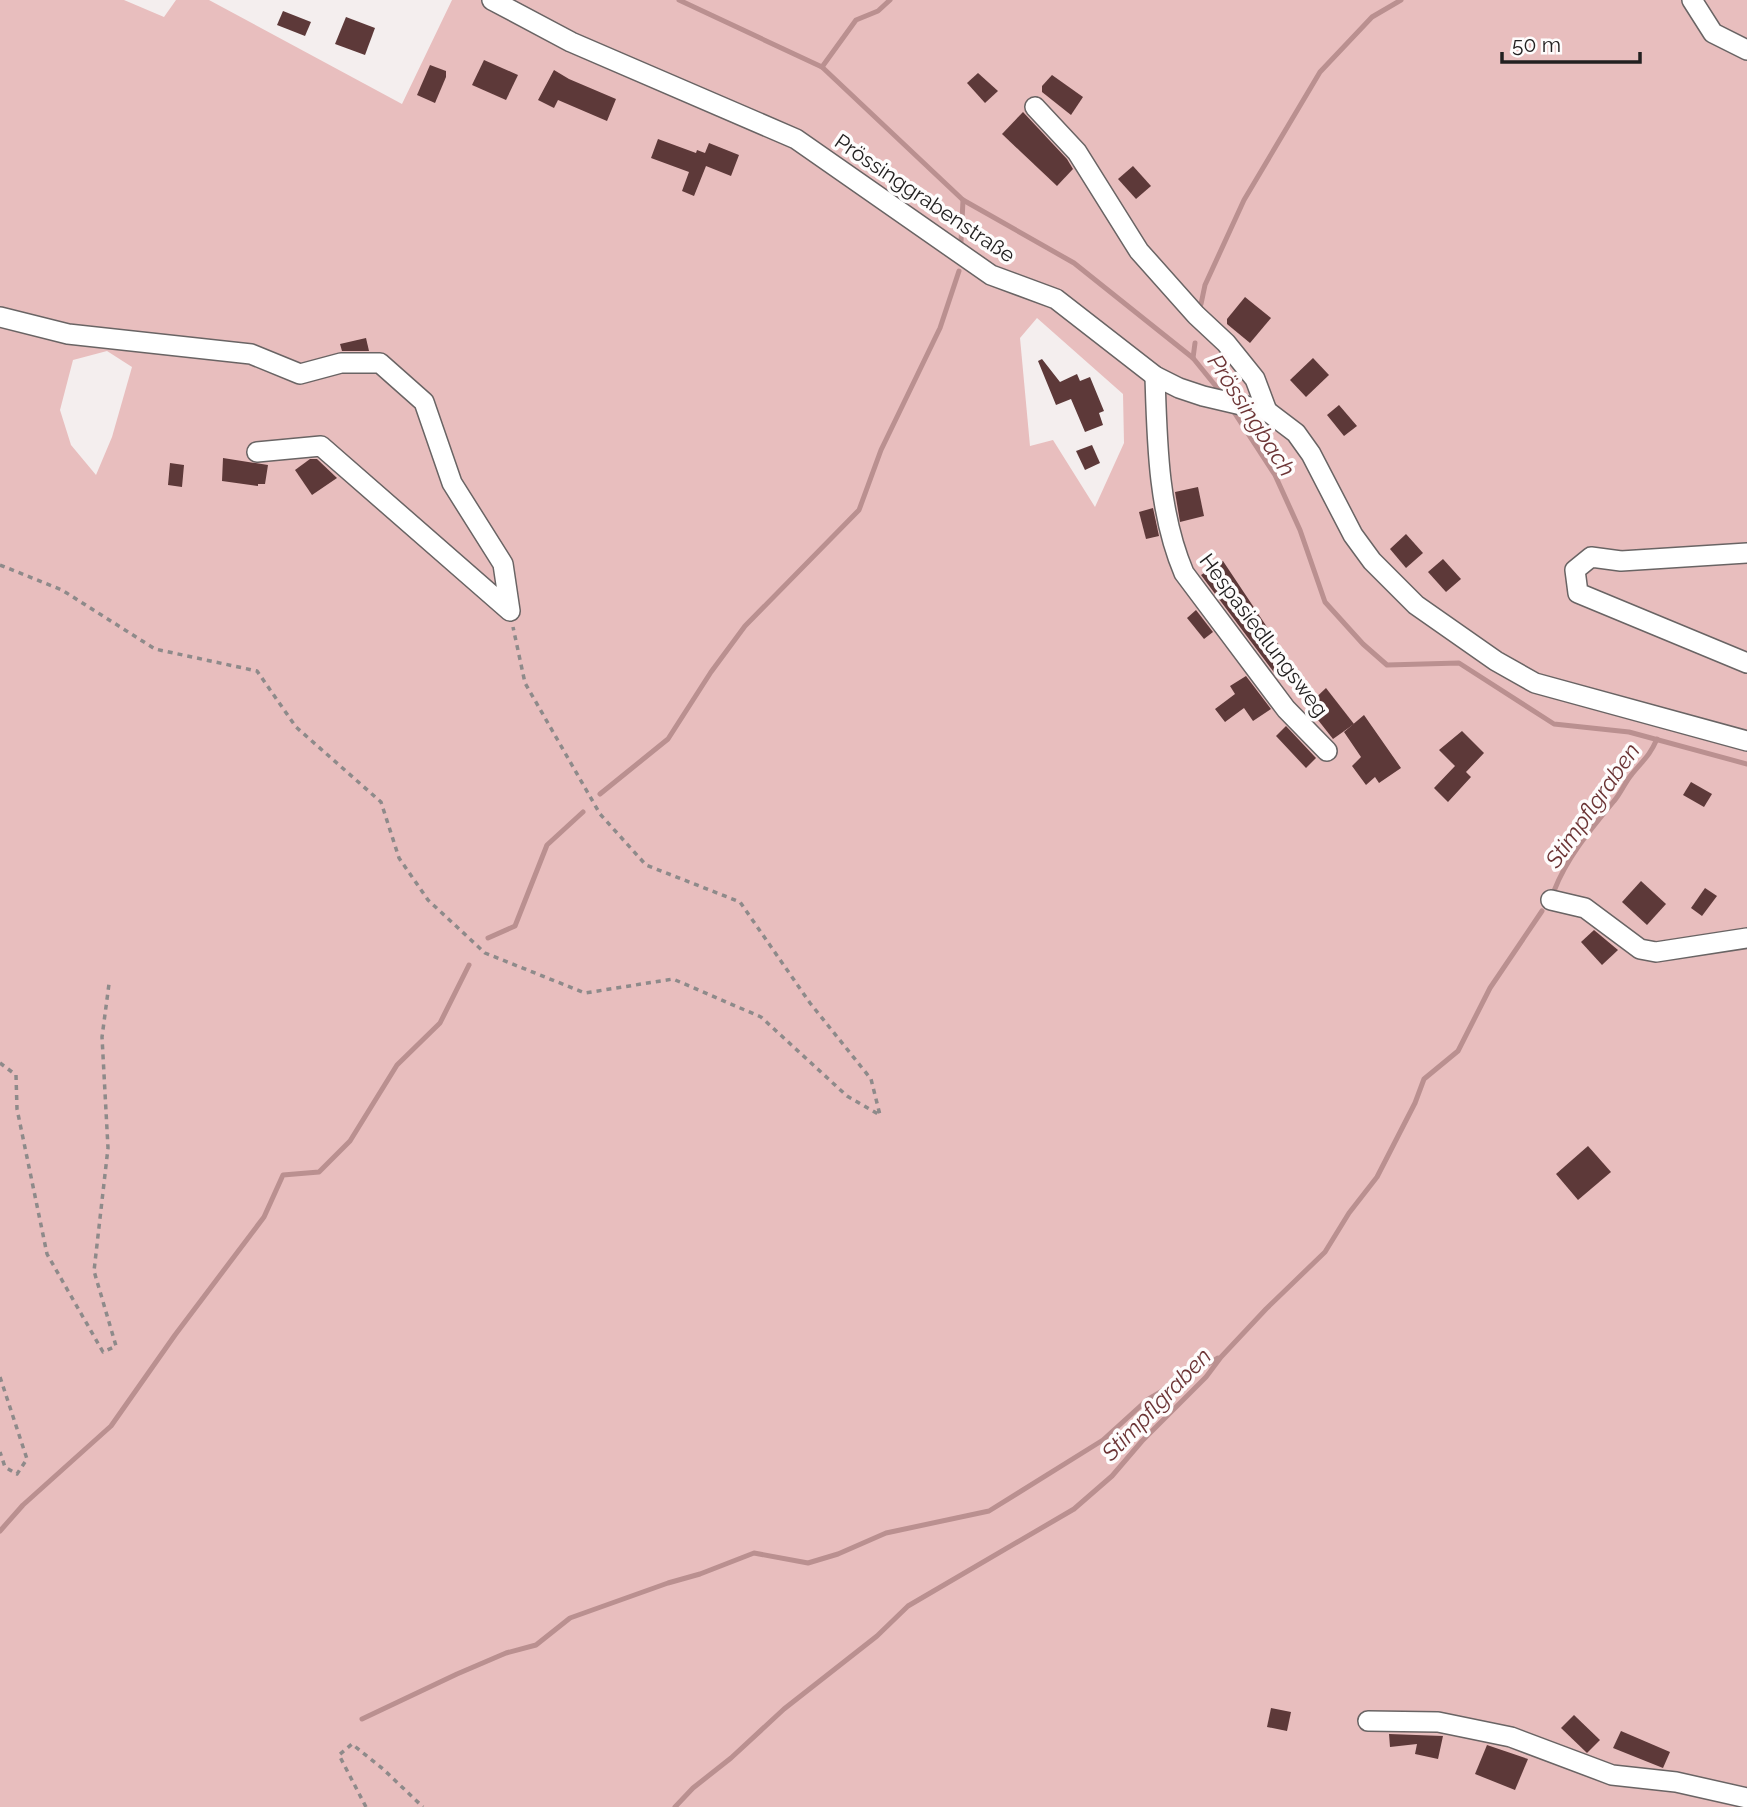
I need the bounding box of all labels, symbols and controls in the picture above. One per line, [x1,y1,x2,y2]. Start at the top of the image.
scale bar [1502,21,1640,65]
text: 50 m [1512,32,1561,57]
street label: Prössinggrabenstraße [830,128,1020,268]
water label: Prössingbach [1203,349,1301,481]
street label: Hespasiedlungsweg [1195,549,1333,721]
water label: Stimpflgraben [1539,738,1645,873]
water label: Stimpflgraben [1095,1342,1216,1467]

